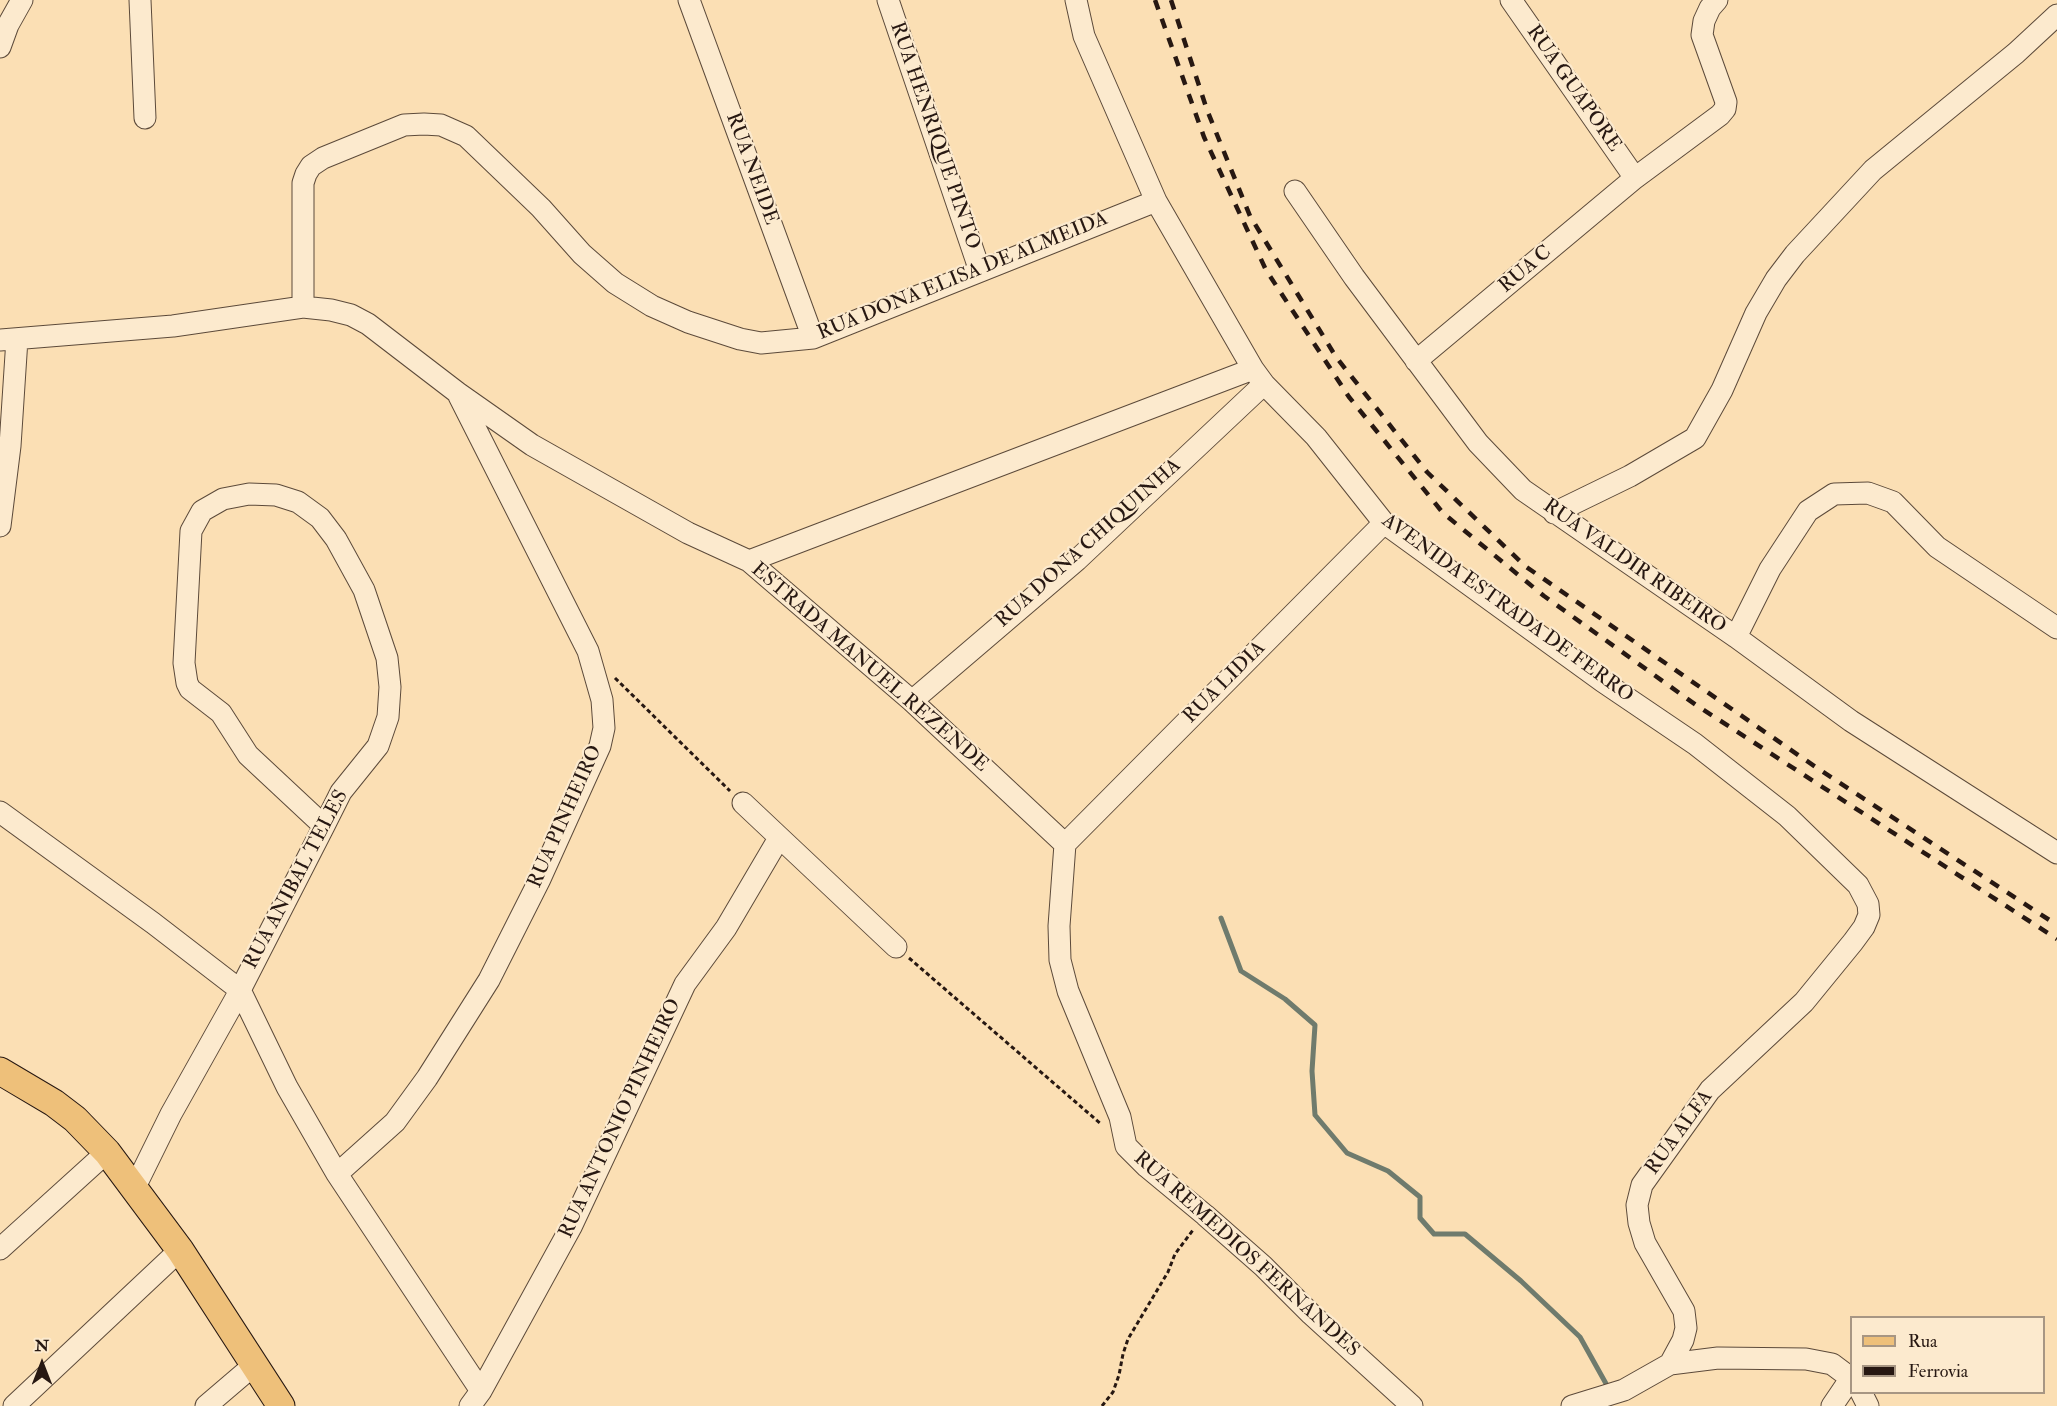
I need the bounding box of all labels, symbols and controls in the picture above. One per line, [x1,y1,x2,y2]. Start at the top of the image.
street label: RUA HENRIQUE PINTO [884,19,984,253]
street label: RUA GUAPORE [1520,21,1626,157]
street label: RUA NEIDE [720,110,782,228]
street label: RUA DONA ELISA DE ALMEIDA [814,208,1112,346]
street label: RUA C [1495,241,1557,299]
street label: RUA DONA CHIQUINHA [991,454,1187,634]
street label: RUA VALDIR RIBEIRO [1538,495,1730,639]
street label: AVENIDA ESTRADA DE FERRO [1376,510,1638,708]
street label: ESTRADA MANUEL REZENDE [745,558,993,778]
street label: RUA LIDIA [1179,637,1271,729]
street label: RUA PINHEIRO [524,742,608,892]
street label: RUA ANIBAL TELES [240,786,354,974]
street label: RUA ANTONIO PINHEIRO [555,995,687,1243]
street label: RUA ALFA [1641,1086,1719,1180]
street label: RUA REMEDIOS FERNANDES [1128,1147,1364,1363]
legend [1850,1316,2045,1394]
text: Rua [1908,1330,1937,1353]
north arrow [12,1334,72,1394]
text: N [35,1336,49,1356]
text: Ferrovia [1908,1360,1968,1383]

